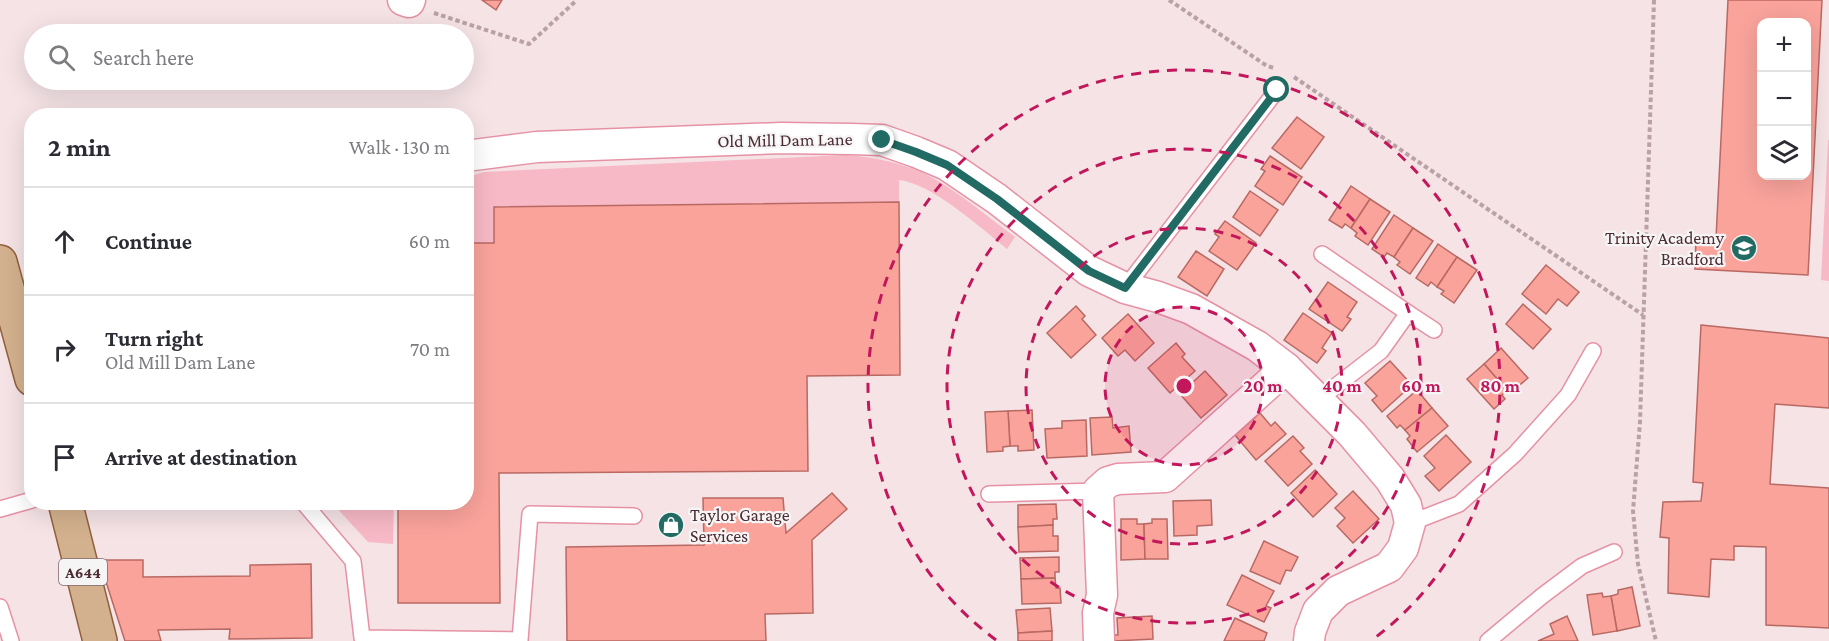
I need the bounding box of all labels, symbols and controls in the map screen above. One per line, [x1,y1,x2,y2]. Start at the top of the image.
map controls [1757,18,1811,180]
button: + [1757,18,1811,72]
search box [24,24,474,90]
icon: search [45,41,78,74]
text: Search here [93,45,194,70]
button: − [1757,72,1811,126]
route start [1263,76,1289,102]
route end [868,126,894,152]
button: layers [1757,126,1811,180]
street label: Old Mill Dam Lane [717,129,853,151]
text: 2 min [48,133,111,162]
text: Walk · 130 m [349,136,450,158]
icon: ahead [48,225,81,258]
place label: Trinity Academy Bradford [1605,228,1725,269]
text: Continue [105,229,192,254]
text: 60 m [409,230,450,252]
school or university icon: Trinity Academy Bradford [1729,233,1759,263]
text: Turn right [105,326,203,351]
icon: right [48,333,81,366]
text: 70 m [410,338,450,360]
text: Old Mill Dam Lane [105,351,255,373]
centre of rings [1174,376,1194,396]
text: 20 m [1244,376,1283,396]
text: 40 m [1322,376,1362,396]
text: 60 m [1401,376,1441,396]
text: 80 m [1480,376,1521,396]
icon: arrive [48,441,81,474]
text: Arrive at destination [105,445,297,470]
place label: Taylor Garage Services [690,505,790,546]
shop icon: Taylor Garage Services [656,510,686,540]
road number: A644 [59,559,107,585]

